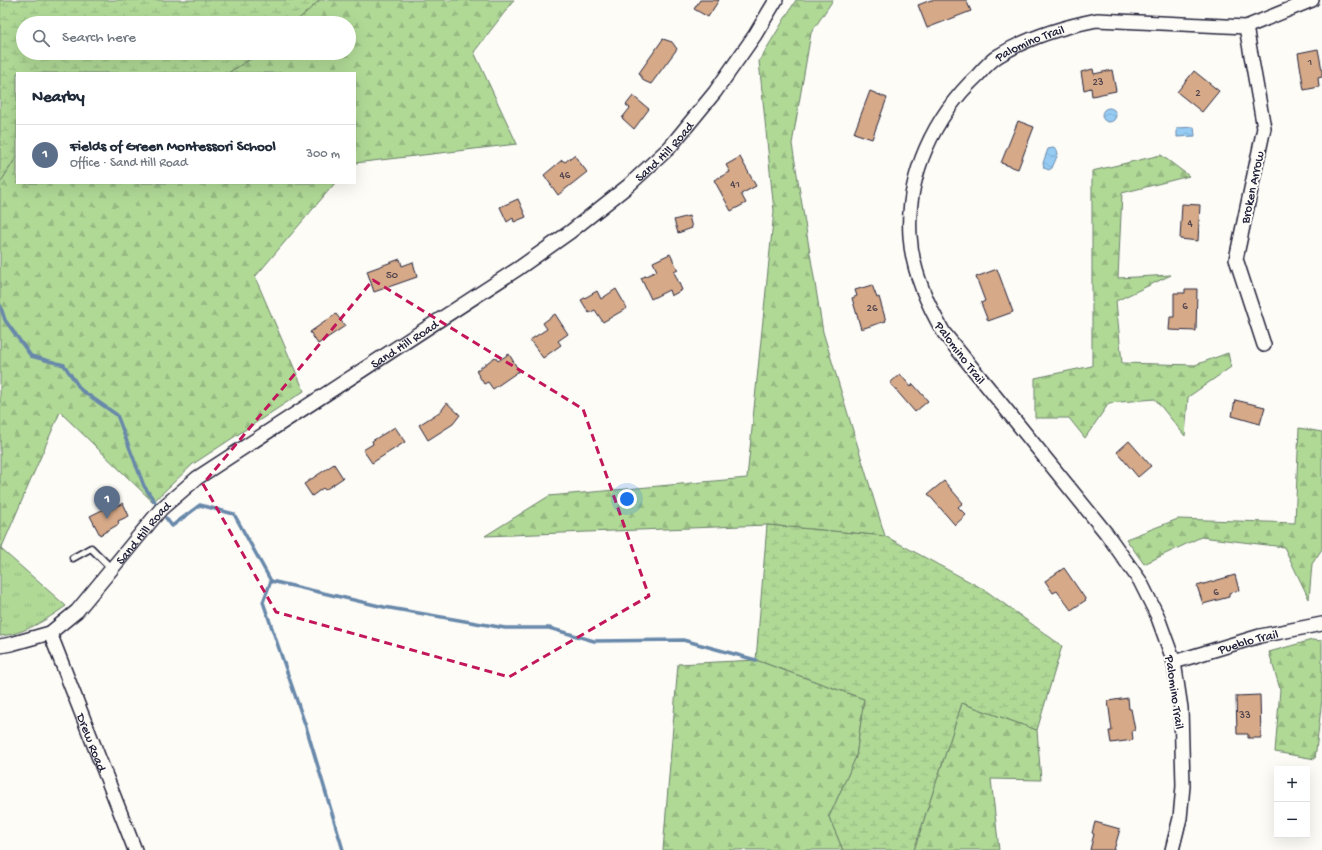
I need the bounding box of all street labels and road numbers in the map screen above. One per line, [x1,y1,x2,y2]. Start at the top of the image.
street label: Palomino Trail [992,23,1067,67]
street label: Sand Hill Road [633,118,699,186]
street label: Broken Arrow [1238,150,1268,226]
street label: Sand Hill Road [368,317,443,373]
street label: Palomino Trail [930,318,988,388]
street label: Sand Hill Road [114,498,176,568]
street label: Pueblo Trail [1216,628,1280,659]
street label: Palomino Trail [1161,653,1186,730]
street label: Drew Road [72,711,109,775]

